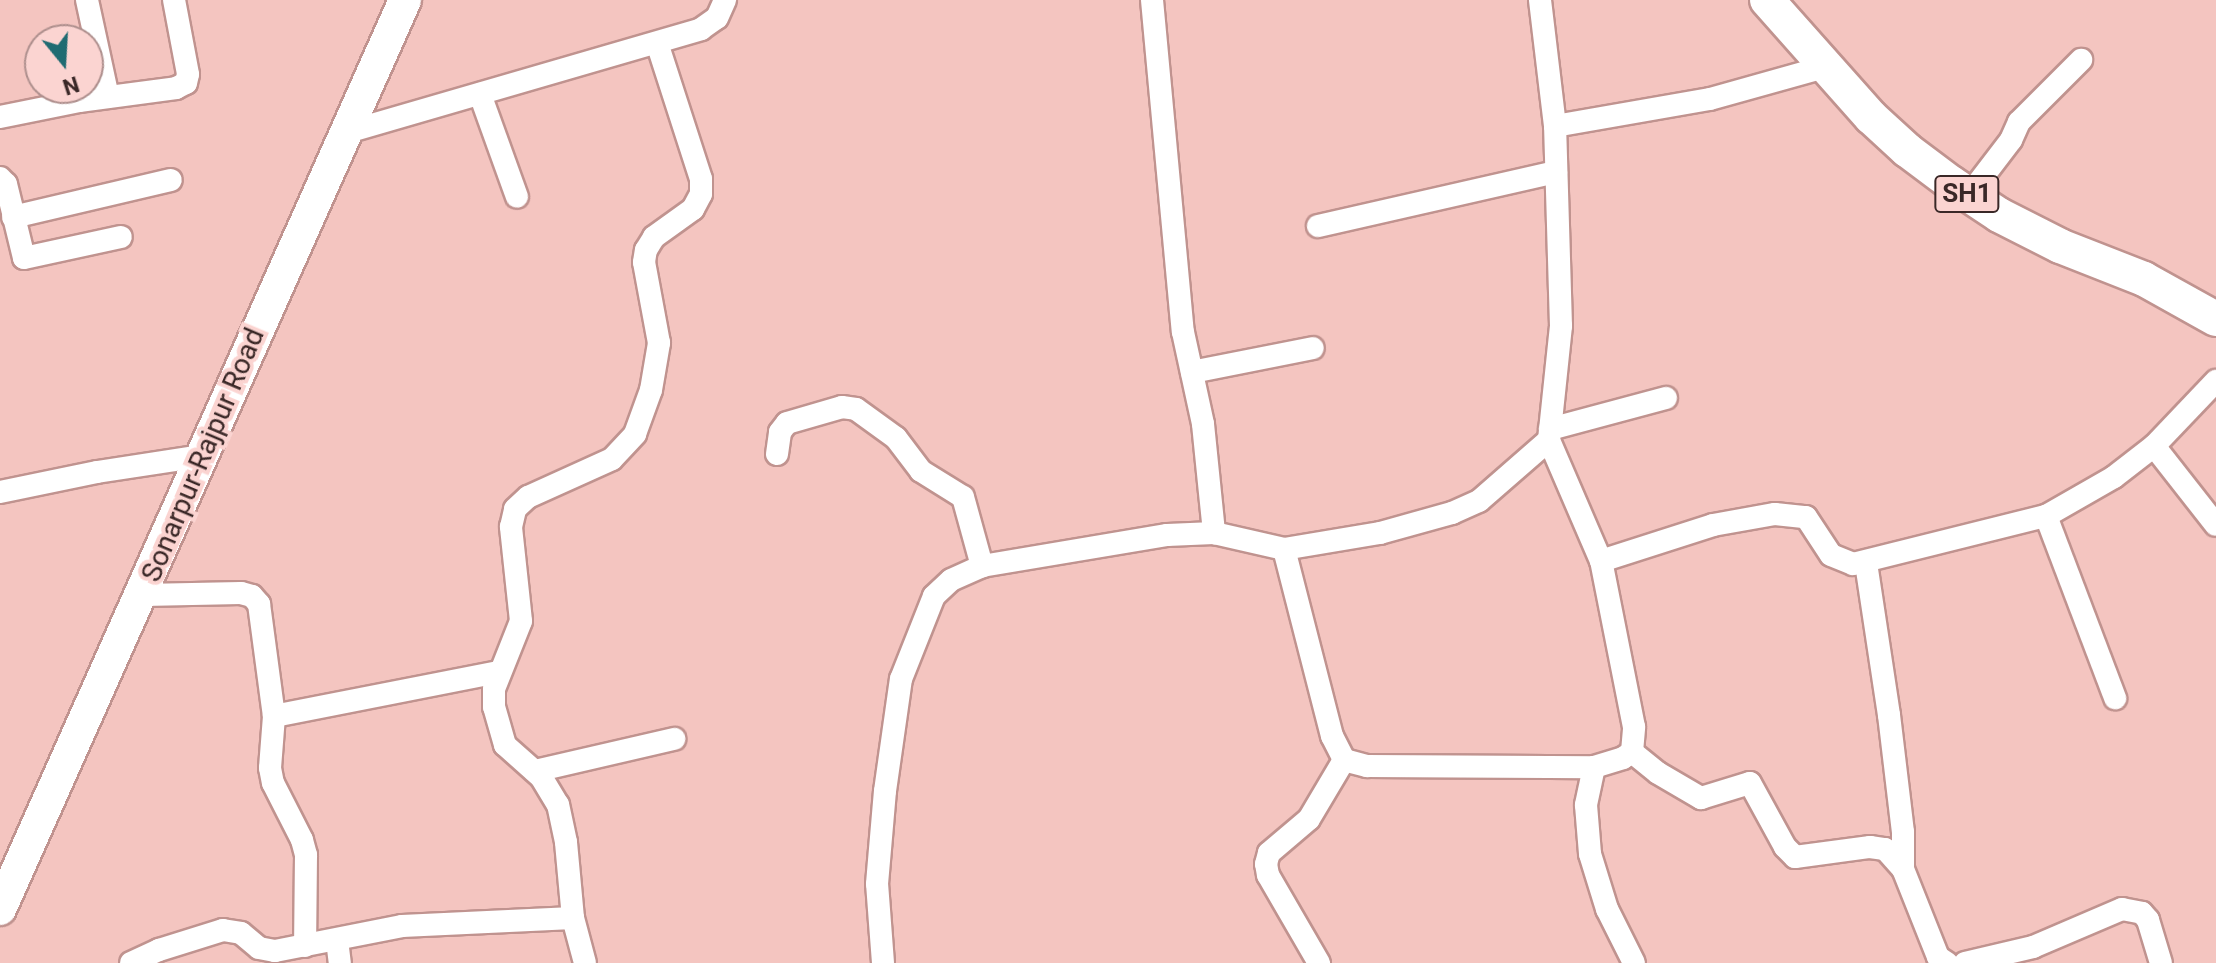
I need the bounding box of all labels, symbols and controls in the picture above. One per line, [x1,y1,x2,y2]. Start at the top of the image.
north arrow [24,24,104,104]
text: N [60,71,82,100]
road number: SH1 [1933,172,2001,216]
street label: Sonarpur-Rajpur Road [134,323,272,587]

